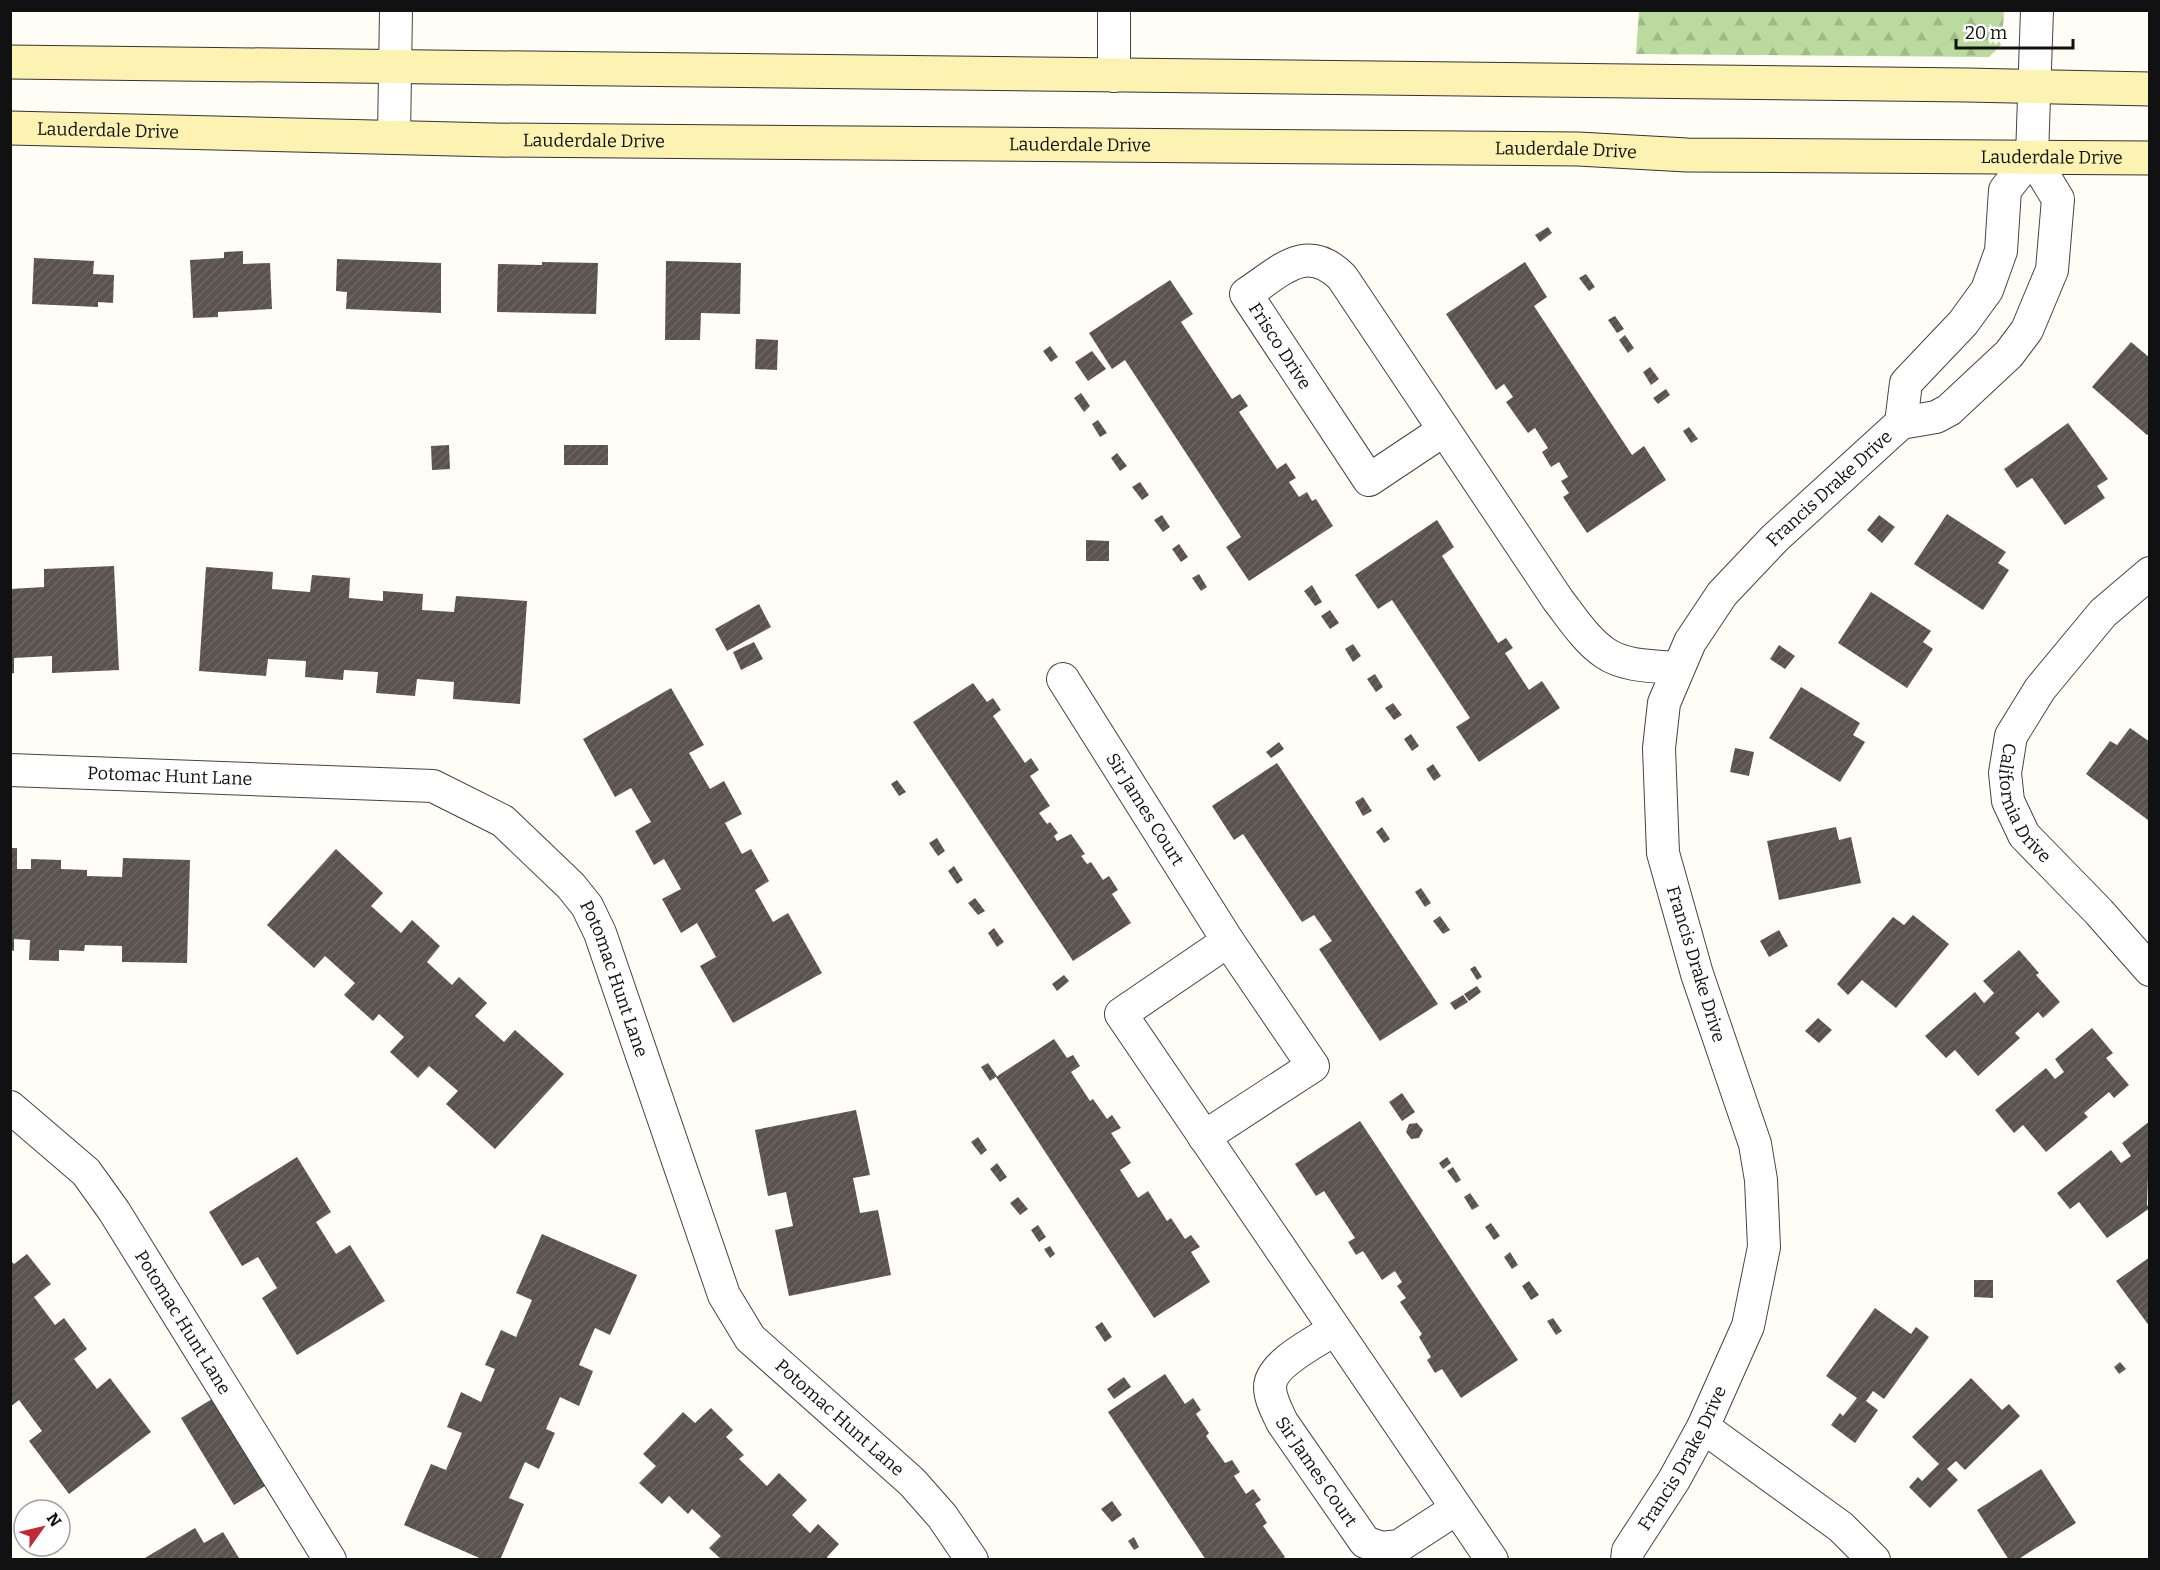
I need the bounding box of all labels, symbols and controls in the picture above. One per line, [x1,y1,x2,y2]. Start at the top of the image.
scale bar [1956,12,2073,50]
text: 20 m [1965,22,2007,44]
street label: Lauderdale Drive [37,118,179,143]
street label: Lauderdale Drive [523,129,665,152]
street label: Lauderdale Drive [1009,133,1151,156]
street label: Lauderdale Drive [1495,137,1637,163]
street label: Lauderdale Drive [1980,146,2123,169]
street label: Frisco Drive [1244,299,1316,393]
street label: Francis Drake Drive [1762,426,1897,551]
street label: California Drive [1994,741,2056,867]
street label: Sir James Court [1101,749,1189,870]
street label: Potomac Hunt Lane [87,762,253,790]
street label: Francis Drake Drive [1662,883,1730,1045]
street label: Potomac Hunt Lane [575,897,653,1060]
street label: Potomac Hunt Lane [130,1246,236,1398]
street label: Potomac Hunt Lane [771,1355,909,1481]
street label: Francis Drake Drive [1633,1382,1731,1535]
street label: Sir James Court [1271,1412,1362,1531]
north arrow [12,1498,72,1558]
text: N [43,1509,65,1530]

